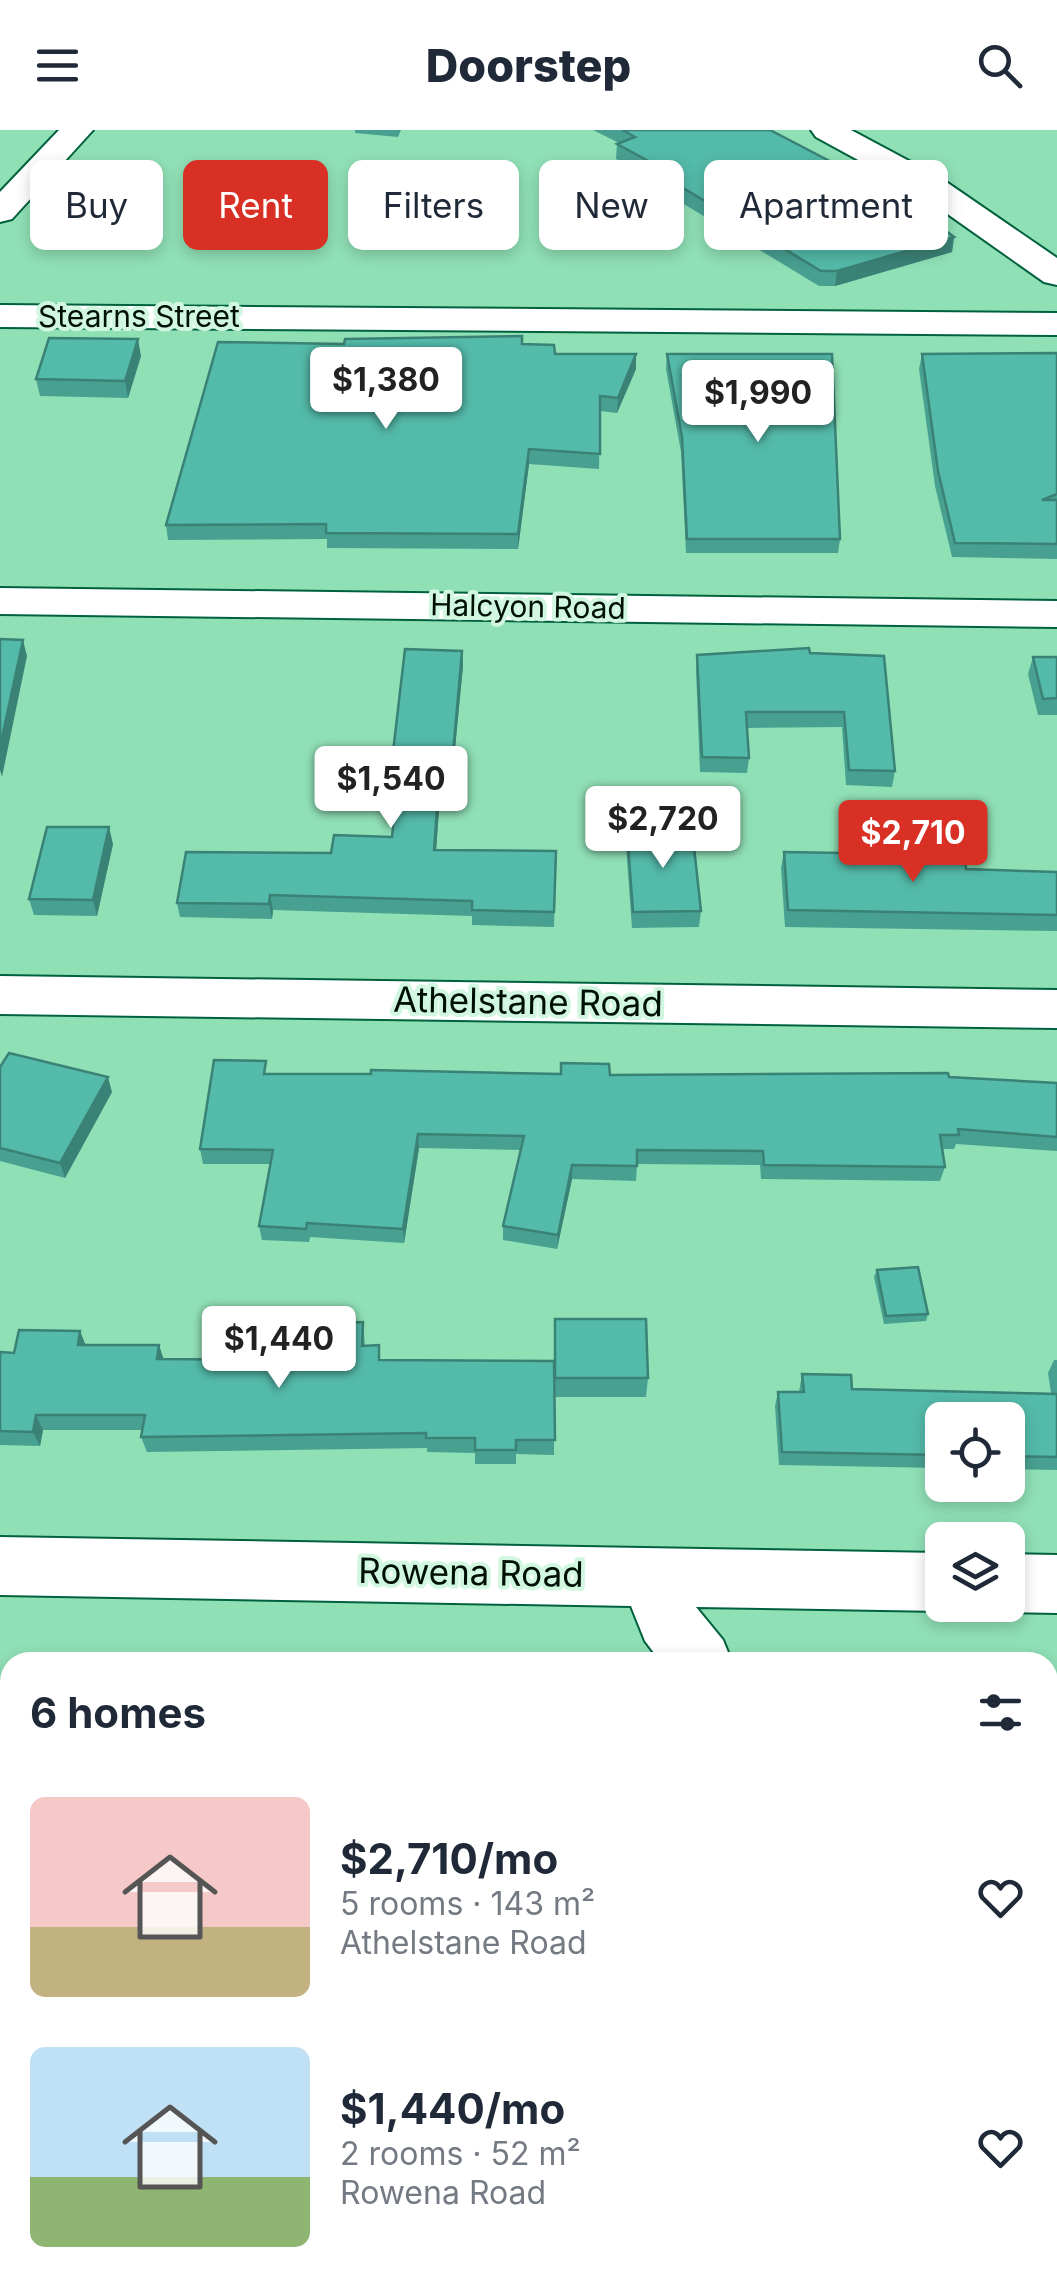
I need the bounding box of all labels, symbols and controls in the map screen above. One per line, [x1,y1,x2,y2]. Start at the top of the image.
icon: menu [30,38,85,93]
text: Doorstep [426,38,631,93]
icon: search [972,38,1027,93]
chip: Buy [30,160,163,250]
chip: Rent [183,160,328,250]
chip: Filters [348,160,519,250]
chip: New [539,160,684,250]
chip: Apartment [704,160,948,250]
street label: Stearns Street [38,298,240,334]
pin: $1,380 [305,347,467,432]
text: $1,380 [332,360,440,399]
pin: $1,990 [677,360,839,445]
text: $1,990 [704,373,812,412]
street label: Halcyon Road [430,586,626,626]
pin: $1,540 [310,746,472,831]
text: $1,540 [337,759,445,798]
pin: $2,720 [582,786,744,871]
text: $2,720 [607,799,719,838]
pin: $2,710 [832,800,994,885]
text: $2,710 [861,813,965,852]
street label: Athelstane Road [393,978,663,1024]
pin: $1,440 [198,1306,360,1391]
text: $1,440 [224,1319,334,1358]
map controls [925,1402,1025,1622]
button: locate [925,1402,1025,1502]
button: layers [925,1522,1025,1622]
street label: Rowena Road [358,1549,584,1595]
icon: filters [973,1685,1028,1740]
text: 6 homes [30,1687,206,1738]
text: $2,710/mo [340,1833,558,1884]
icon: home [110,1837,230,1957]
icon: heart [973,1870,1028,1925]
text: 5 rooms · 143 m² [340,1884,595,1923]
text: Athelstane Road [340,1923,586,1962]
text: $1,440/mo [340,2083,565,2134]
icon: home [110,2087,230,2207]
icon: heart [973,2120,1028,2175]
text: 2 rooms · 52 m² [340,2134,581,2173]
text: Rowena Road [340,2173,546,2212]

